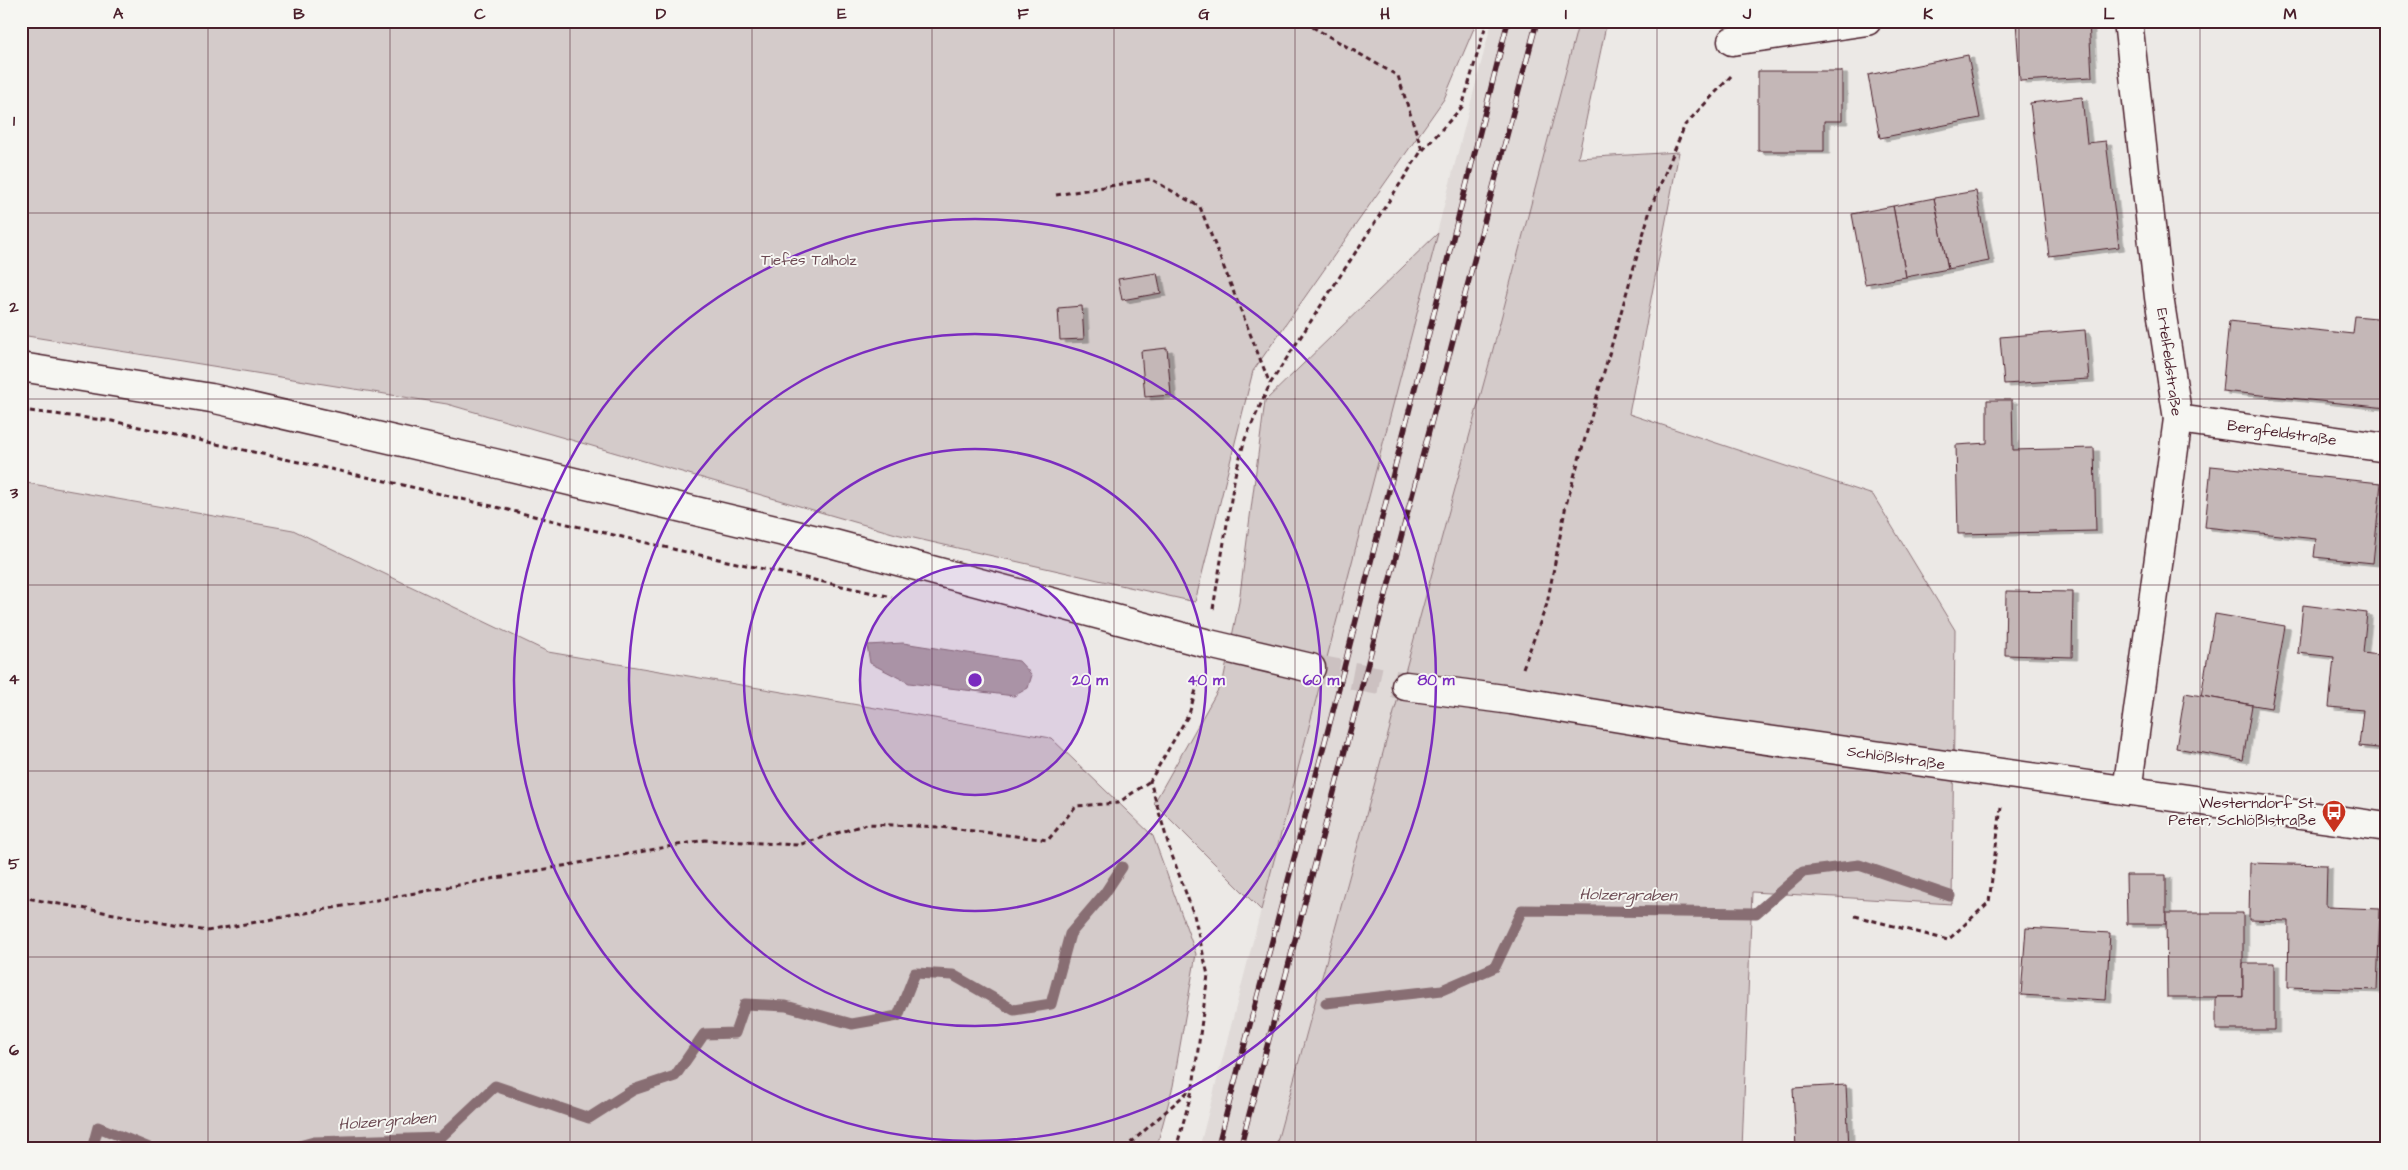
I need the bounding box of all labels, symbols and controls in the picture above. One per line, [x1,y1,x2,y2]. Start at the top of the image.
text: A [113,3,124,25]
text: B [293,3,305,25]
text: C [474,3,486,25]
text: D [656,3,667,25]
text: E [837,3,847,25]
text: F [1017,3,1029,25]
text: G [1198,3,1210,25]
text: H [1380,3,1390,25]
text: I [1565,3,1567,25]
text: J [1742,3,1752,25]
text: K [1923,3,1933,25]
text: L [2103,3,2115,25]
text: M [2283,3,2297,25]
text: 1 [13,110,16,132]
park label: Tiefes Talholz [761,250,857,271]
text: 2 [8,296,19,318]
street label: Ertelfeldstraße [2151,307,2187,417]
street label: Bergfeldstraße [2226,415,2338,452]
text: 3 [9,482,19,504]
text: 4 [9,668,20,690]
text: 20 m [1071,670,1108,691]
text: 40 m [1187,670,1225,691]
text: 60 m [1303,670,1340,691]
text: 80 m [1418,670,1455,691]
centre of rings [966,671,984,689]
street label: Schlößlstraße [1846,741,1946,775]
place label: Westerndorf St. Peter, Schlößlstraße [2169,793,2316,831]
bus stop icon: Westerndorf St. Peter, Schlößlstraße [2321,799,2347,833]
text: 5 [8,853,20,875]
water label: Holzergraben [1579,883,1679,908]
text: 6 [9,1039,19,1061]
water label: Holzergraben [338,1106,438,1136]

